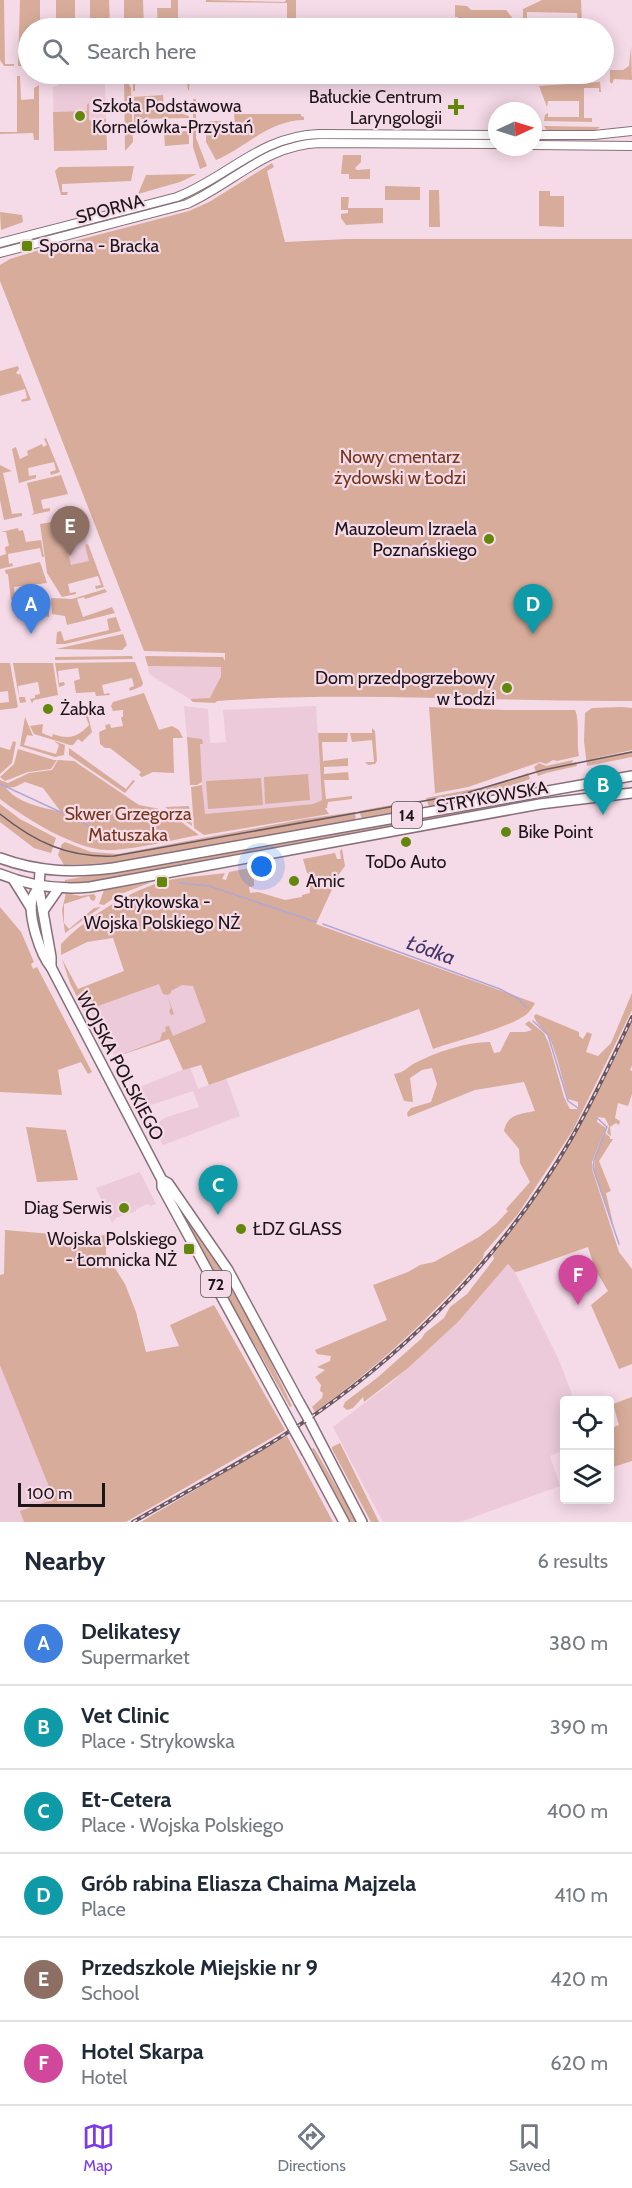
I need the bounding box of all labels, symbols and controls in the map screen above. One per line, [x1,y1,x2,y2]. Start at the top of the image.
search box [18,18,614,84]
icon: search [39,35,72,68]
text: Search here [87,38,196,65]
place label: Bałuckie Centrum Laryngologii [309,86,442,129]
place label: Szkoła Podstawowa Kornelówka-Przystań [92,95,253,138]
marker: Bałuckie Centrum Laryngologii [447,98,465,116]
north arrow [488,102,542,156]
marker: Szkoła Podstawowa Kornelówka-Przystań [73,109,87,123]
street label: SPORNA [74,189,146,229]
place label: Sporna - Bracka [39,235,159,257]
marker: Sporna - Bracka [20,239,34,253]
park label: Nowy cmentarz żydowski w Łodzi [334,446,466,489]
pin: E [50,506,90,556]
place label: Mauzoleum Izraela Poznańskiego [334,518,477,561]
marker: Mauzoleum Izraela Poznańskiego [482,532,496,546]
pin: A [12,584,51,634]
pin: D [514,584,552,634]
place label: Dom przedpogrzebowy w Łodzi [315,667,495,710]
marker: Dom przedpogrzebowy w Łodzi [500,681,514,695]
place label: Żabka [60,698,105,720]
marker: Żabka [41,702,55,716]
pin: B [584,766,622,815]
street label: STRYKOWSKA [434,776,550,818]
road number: 14 [392,802,422,828]
park label: Skwer Grzegorza Matuszaka [64,803,192,846]
place label: Bike Point [518,821,593,843]
marker: Bike Point [499,825,513,839]
marker: ToDo Auto [399,835,413,849]
place label: ToDo Auto [366,851,447,873]
your location [247,852,276,881]
place label: Amic [306,870,345,892]
marker: Amic [287,874,301,888]
marker: Strykowska - Wojska Polskiego NŻ [155,875,169,889]
place label: Strykowska - Wojska Polskiego NŻ [84,891,240,934]
water label: Łódka [404,930,458,970]
street label: WOJSKA POLSKIEGO [71,988,169,1144]
pin: C [198,1166,238,1215]
place label: Diag Serwis [24,1197,112,1219]
marker: Diag Serwis [117,1201,131,1215]
place label: ŁDZ GLASS [253,1218,342,1240]
marker: ŁDZ GLASS [234,1222,248,1236]
place label: Wojska Polskiego - Łomnicka NŻ [47,1228,177,1271]
marker: Wojska Polskiego - Łomnicka NŻ [182,1242,196,1256]
pin: F [558,1256,598,1305]
road number: 72 [201,1271,231,1297]
map controls [560,1396,614,1504]
button: locate [560,1396,614,1450]
button: layers [560,1450,614,1504]
scale bar [18,1480,105,1508]
text: 100 m [27,1484,72,1503]
text: Nearby [24,1545,105,1577]
text: 6 results [537,1549,608,1573]
text: Delikatesy [81,1618,180,1645]
text: A [37,1631,50,1655]
text: 380 m [549,1631,608,1655]
text: Supermarket [81,1645,190,1669]
text: Vet Clinic [81,1702,169,1729]
text: B [37,1715,50,1739]
text: 390 m [550,1715,608,1739]
text: Place · Strykowska [81,1729,235,1753]
text: Et-Cetera [81,1786,171,1813]
text: C [37,1799,50,1823]
text: 400 m [546,1799,608,1823]
text: Place · Wojska Polskiego [81,1813,284,1837]
text: Grób rabina Eliasza Chaima Majzela [81,1870,416,1897]
text: D [36,1883,51,1907]
text: 410 m [554,1883,608,1907]
text: Place [81,1897,126,1921]
text: Przedszkole Miejskie nr 9 [81,1954,318,1981]
text: E [38,1967,49,1991]
text: 420 m [550,1967,608,1991]
text: School [81,1981,139,2005]
text: Hotel Skarpa [81,2038,204,2065]
text: F [38,2051,49,2075]
text: 620 m [550,2051,608,2075]
text: Hotel [81,2065,127,2089]
tab: Map [82,2120,115,2175]
tab: Directions [278,2120,346,2175]
tab: Saved [509,2120,550,2175]

